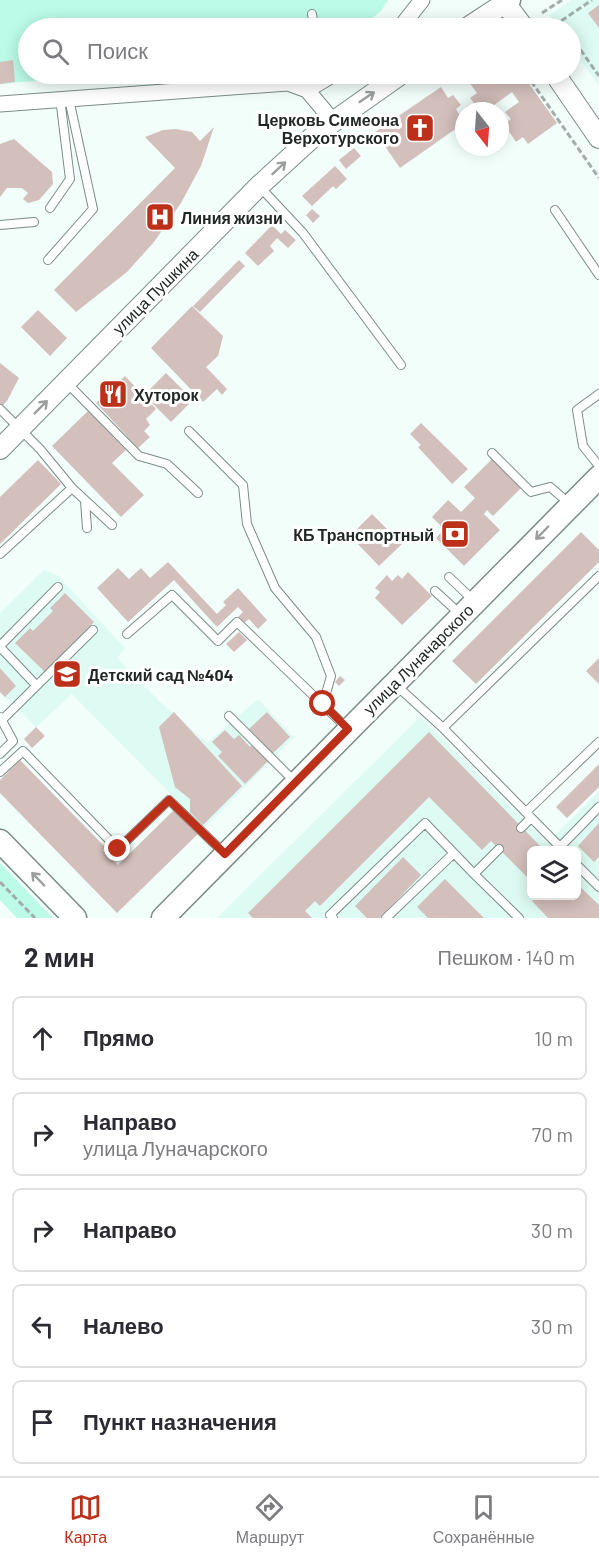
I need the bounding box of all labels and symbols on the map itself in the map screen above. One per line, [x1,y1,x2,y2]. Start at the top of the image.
one-way arrow [358,91,375,103]
north arrow [455,102,509,156]
place label: Церковь Симеона Верхотурского [258,110,399,147]
church icon: Церковь Симеона Верхотурского [404,112,436,144]
one-way arrow [271,161,286,175]
hospital icon: Линия жизни [144,201,176,233]
place label: Линия жизни [181,208,283,227]
street label: улица Пушкина [108,244,202,338]
restaurant icon: Хуторок [97,378,129,410]
place label: Хуторок [134,385,200,404]
one-way arrow [34,400,48,415]
bank icon: КБ Транспортный [439,518,471,550]
place label: КБ Транспортный [293,525,434,544]
one-way arrow [535,525,549,540]
street label: улица Луначарского [359,600,477,718]
school or university icon: Детский сад №404 [51,658,83,690]
place label: Детский сад №404 [88,665,233,684]
route start [309,690,335,716]
route end [104,835,130,861]
one-way arrow [30,872,45,887]

